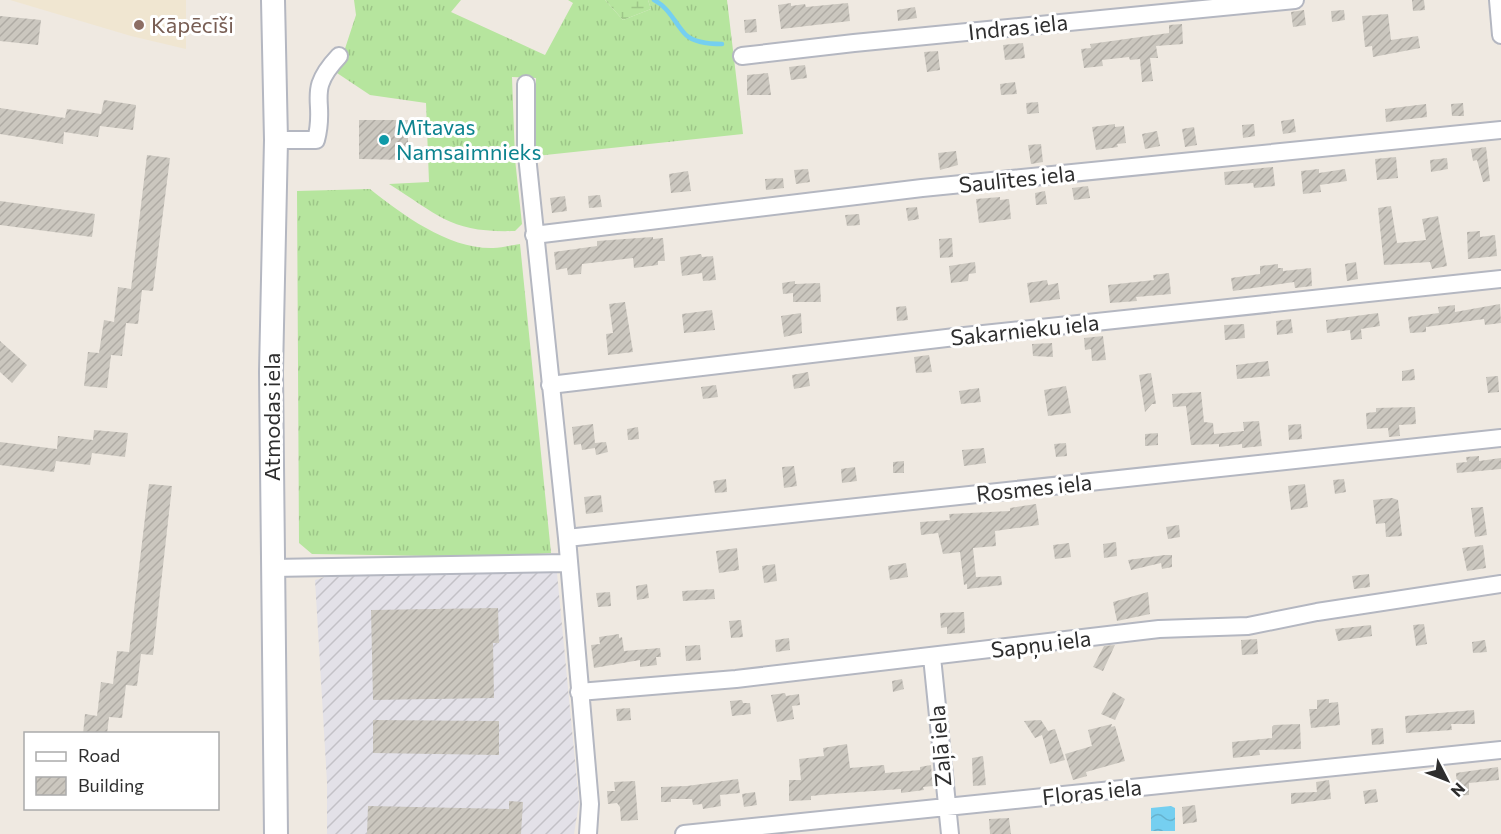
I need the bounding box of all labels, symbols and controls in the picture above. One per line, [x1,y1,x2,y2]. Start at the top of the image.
street label: Indras iela [967,8,1069,45]
place label: Kāpēcīši [151,11,234,38]
marker: Kāpēcīši [132,18,146,32]
place label: Mītavas Namsaimnieks [396,113,541,165]
marker: Mītavas Namsaimnieks [377,133,391,147]
street label: Saulītes iela [957,159,1077,198]
street label: Sakarnieku iela [949,308,1101,351]
street label: Atmodas iela [258,353,285,481]
street label: Rosmes iela [975,468,1093,507]
street label: Sapņu iela [989,624,1093,664]
street label: Zaļā iela [922,704,958,788]
legend [24,732,219,810]
text: Road [78,744,120,766]
north arrow [1417,750,1477,810]
street label: Floras iela [1041,773,1143,810]
text: Building [78,774,144,796]
text: N [1447,780,1470,801]

